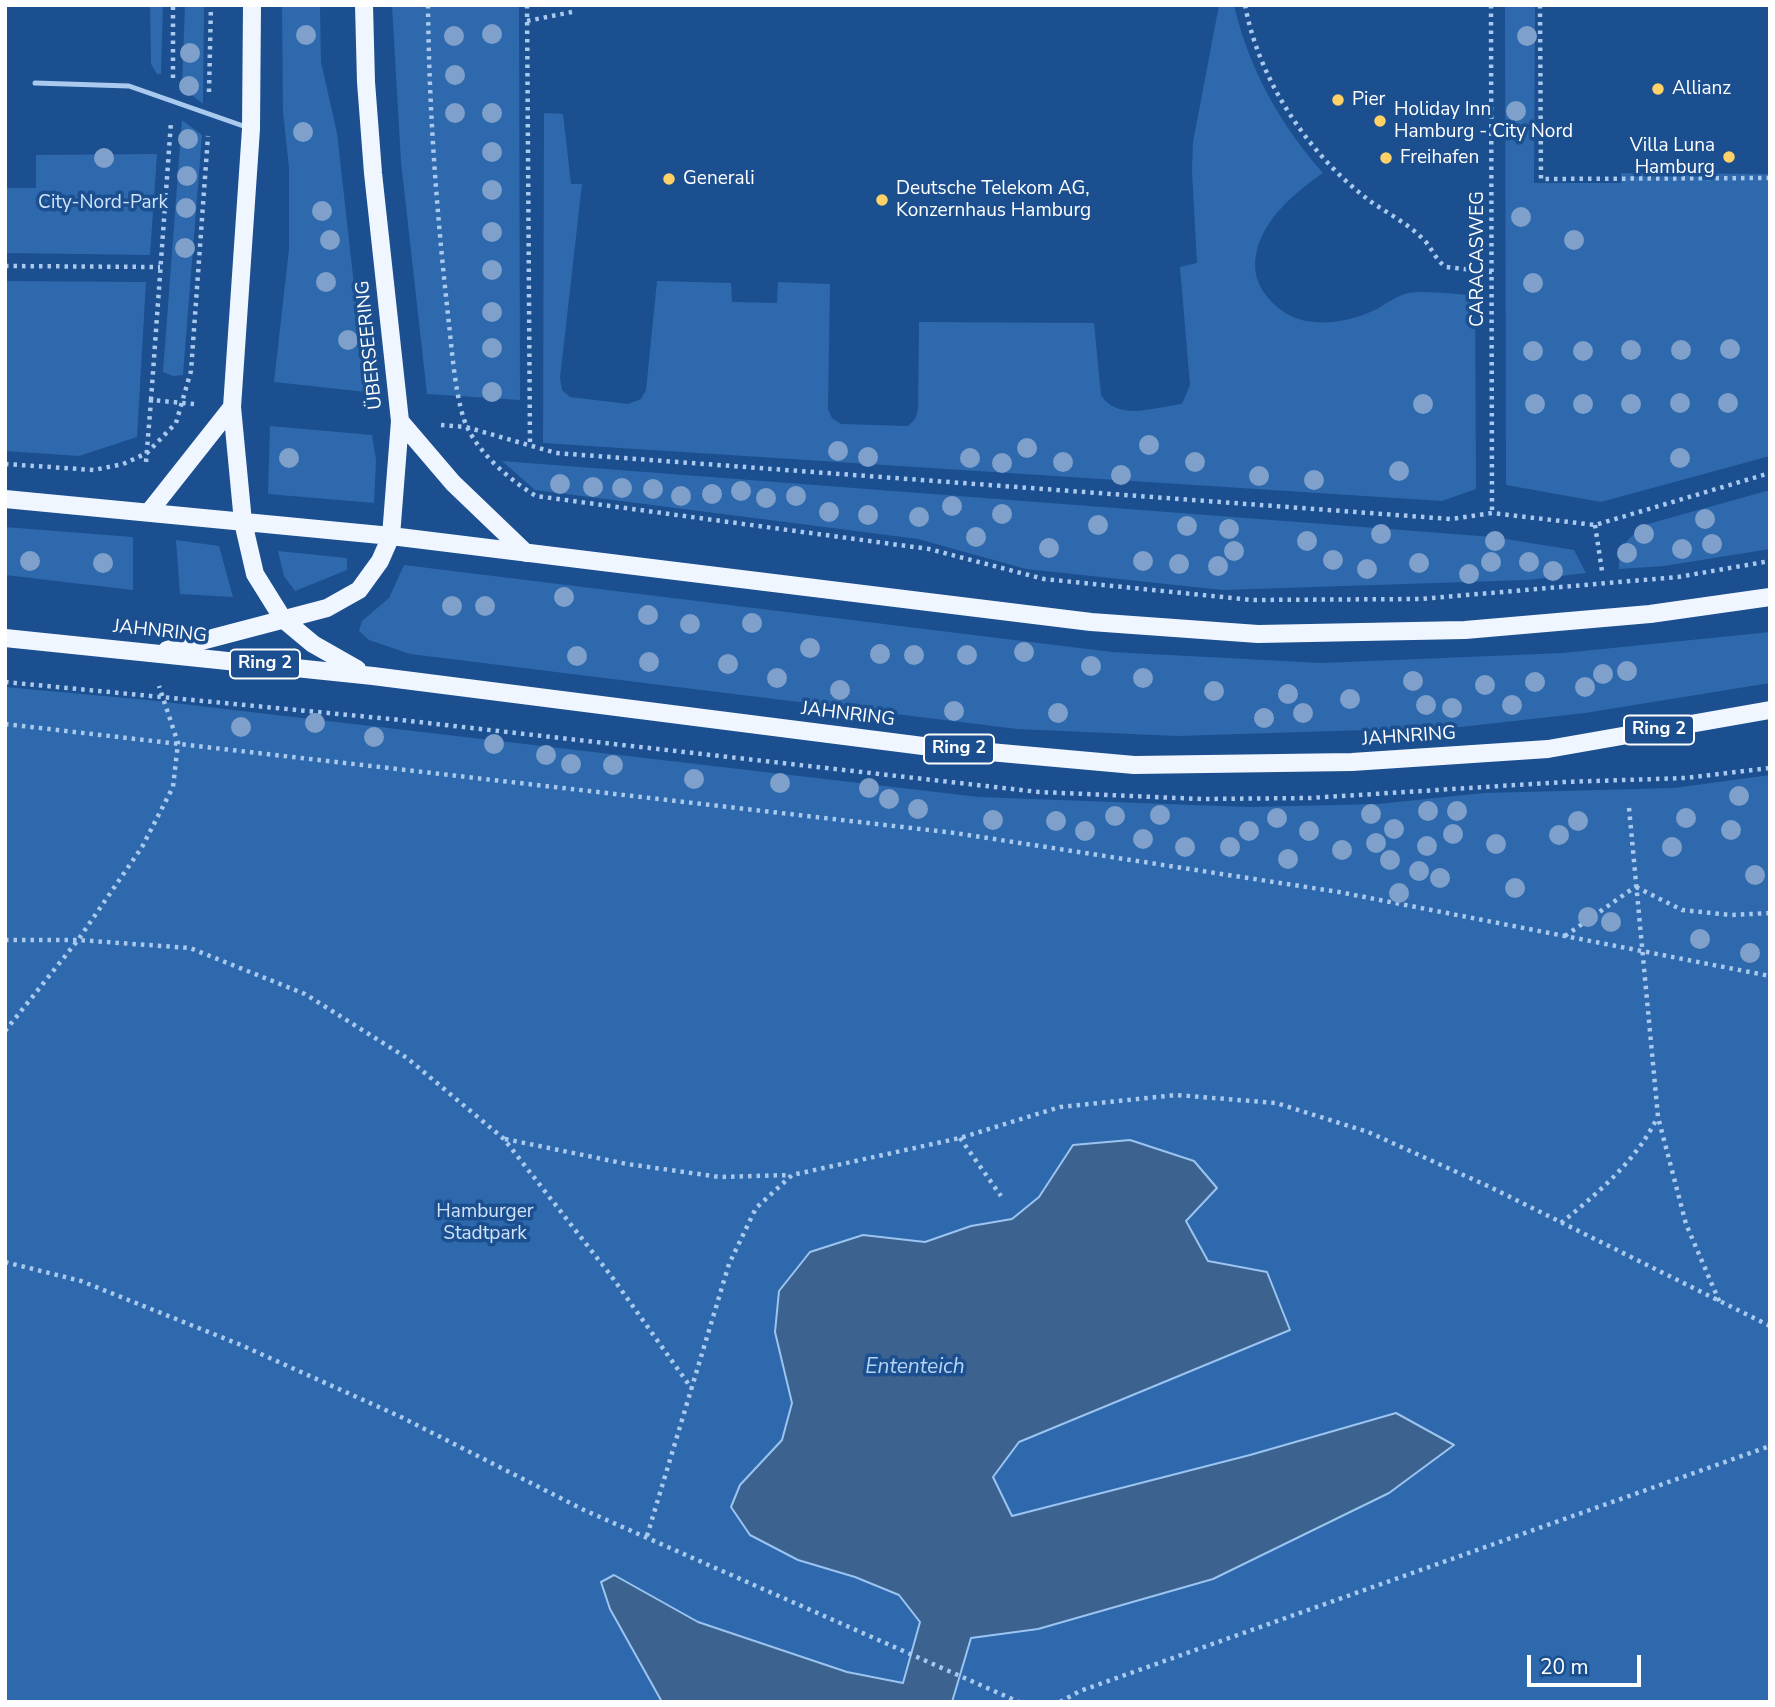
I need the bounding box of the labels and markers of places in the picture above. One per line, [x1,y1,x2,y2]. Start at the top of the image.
place label: Allianz [1672,78,1731,100]
marker: Allianz [1650,81,1666,97]
place label: Pier [1352,89,1385,111]
marker: Pier [1330,92,1346,108]
place label: Holiday Inn Hamburg - City Nord [1394,99,1573,143]
marker: Holiday Inn Hamburg - City Nord [1372,113,1388,129]
place label: Villa Luna Hamburg [1630,135,1715,179]
place label: Freihafen [1400,147,1479,169]
marker: Villa Luna Hamburg [1721,149,1737,165]
marker: Freihafen [1378,150,1394,166]
place label: Generali [683,168,755,190]
marker: Generali [661,171,677,187]
place label: Deutsche Telekom AG, Konzernhaus Hamburg [896,178,1091,222]
marker: Deutsche Telekom AG, Konzernhaus Hamburg [874,192,890,208]

